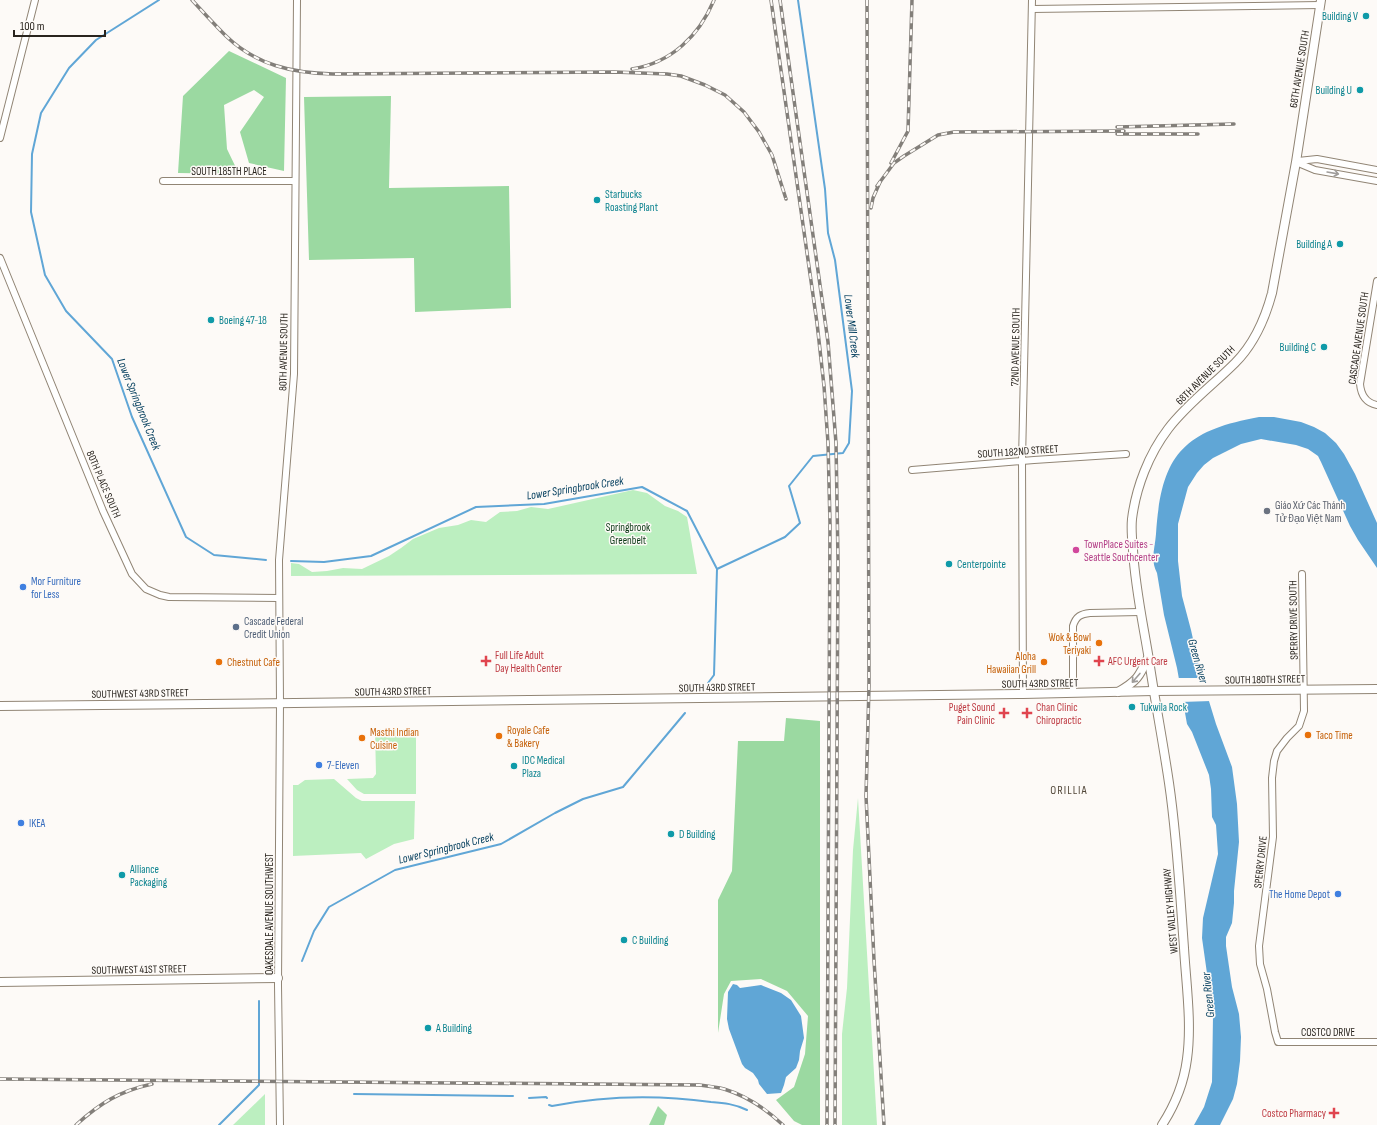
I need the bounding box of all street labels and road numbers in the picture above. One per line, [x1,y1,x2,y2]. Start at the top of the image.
street label: 68TH AVENUE SOUTH [1287,29,1312,109]
street label: SOUTH 185TH PLACE [191,165,267,178]
street label: CASCADE AVENUE SOUTH [1346,291,1371,385]
street label: 72ND AVENUE SOUTH [1008,308,1023,386]
street label: 80TH AVENUE SOUTH [276,313,291,391]
street label: 68TH AVENUE SOUTH [1173,343,1238,408]
street label: SOUTH 182ND STREET [977,442,1060,461]
street label: 80TH PLACE SOUTH [84,449,124,520]
street label: SPERRY DRIVE SOUTH [1286,580,1301,660]
street label: SOUTH 180TH STREET [1225,672,1306,687]
street label: SOUTH 43RD STREET [1002,676,1079,691]
street label: SOUTH 43RD STREET [679,680,756,695]
street label: SOUTH 43RD STREET [355,684,432,699]
street label: SOUTHWEST 43RD STREET [91,686,189,701]
street label: SPERRY DRIVE [1251,835,1270,889]
street label: OAKESDALE AVENUE SOUTHWEST [263,852,276,975]
street label: WEST VALLEY HIGHWAY [1160,867,1181,954]
street label: SOUTHWEST 41ST STREET [91,962,187,977]
street label: COSTCO DRIVE [1301,1026,1355,1039]

